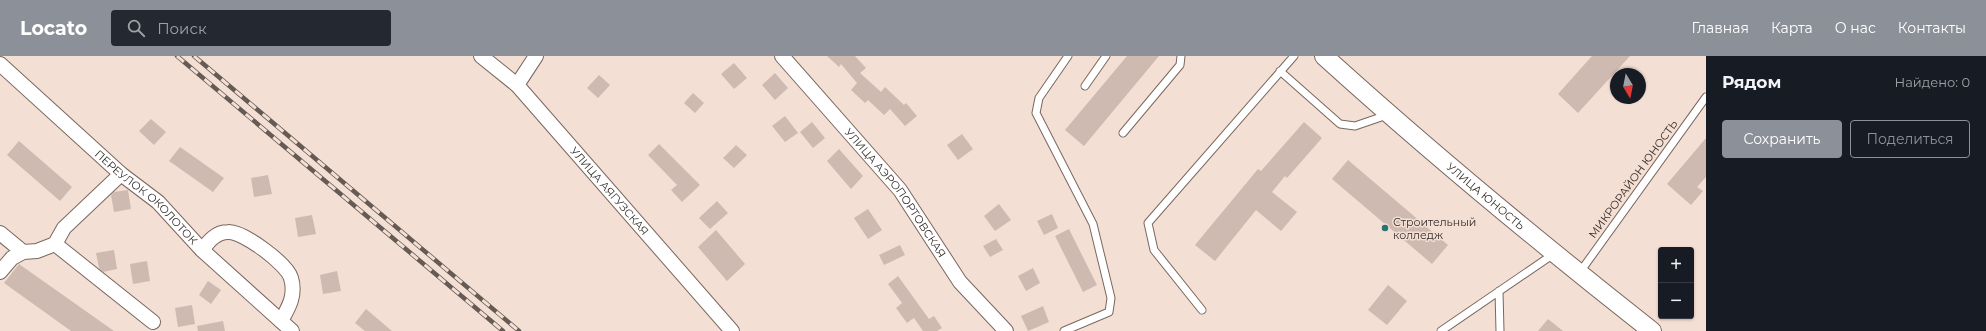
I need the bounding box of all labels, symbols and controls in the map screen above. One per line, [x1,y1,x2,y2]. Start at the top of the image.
search box [111,10,391,46]
text: Locato [20,17,87,40]
icon: search [125,17,147,39]
text: Поиск [157,19,207,38]
text: Главная [1691,19,1749,37]
text: Карта [1771,19,1813,37]
text: О нас [1835,19,1876,37]
text: Контакты [1898,19,1966,37]
north arrow [1610,68,1646,104]
text: Рядом [1722,72,1781,92]
text: Найдено: 0 [1894,74,1970,90]
street label: МИКРОРАЙОН ЮНОСТЬ [1585,117,1681,241]
button: Сохранить [1722,120,1842,158]
button: Поделиться [1850,120,1970,158]
street label: УЛИЦА АЭРОПОРТОВСКАЯ [842,125,949,260]
street label: УЛИЦА АЯГУЗСКАЯ [567,144,652,238]
street label: ПЕРЕУЛОК ОКОЛОТОК [92,147,201,248]
street label: УЛИЦА ЮНОСТЬ [1444,160,1528,233]
place label: Строительный колледж [1393,215,1476,242]
marker: Строительный колледж [1380,223,1390,233]
map controls [1658,247,1694,319]
button: + [1658,247,1694,283]
button: − [1658,283,1694,319]

